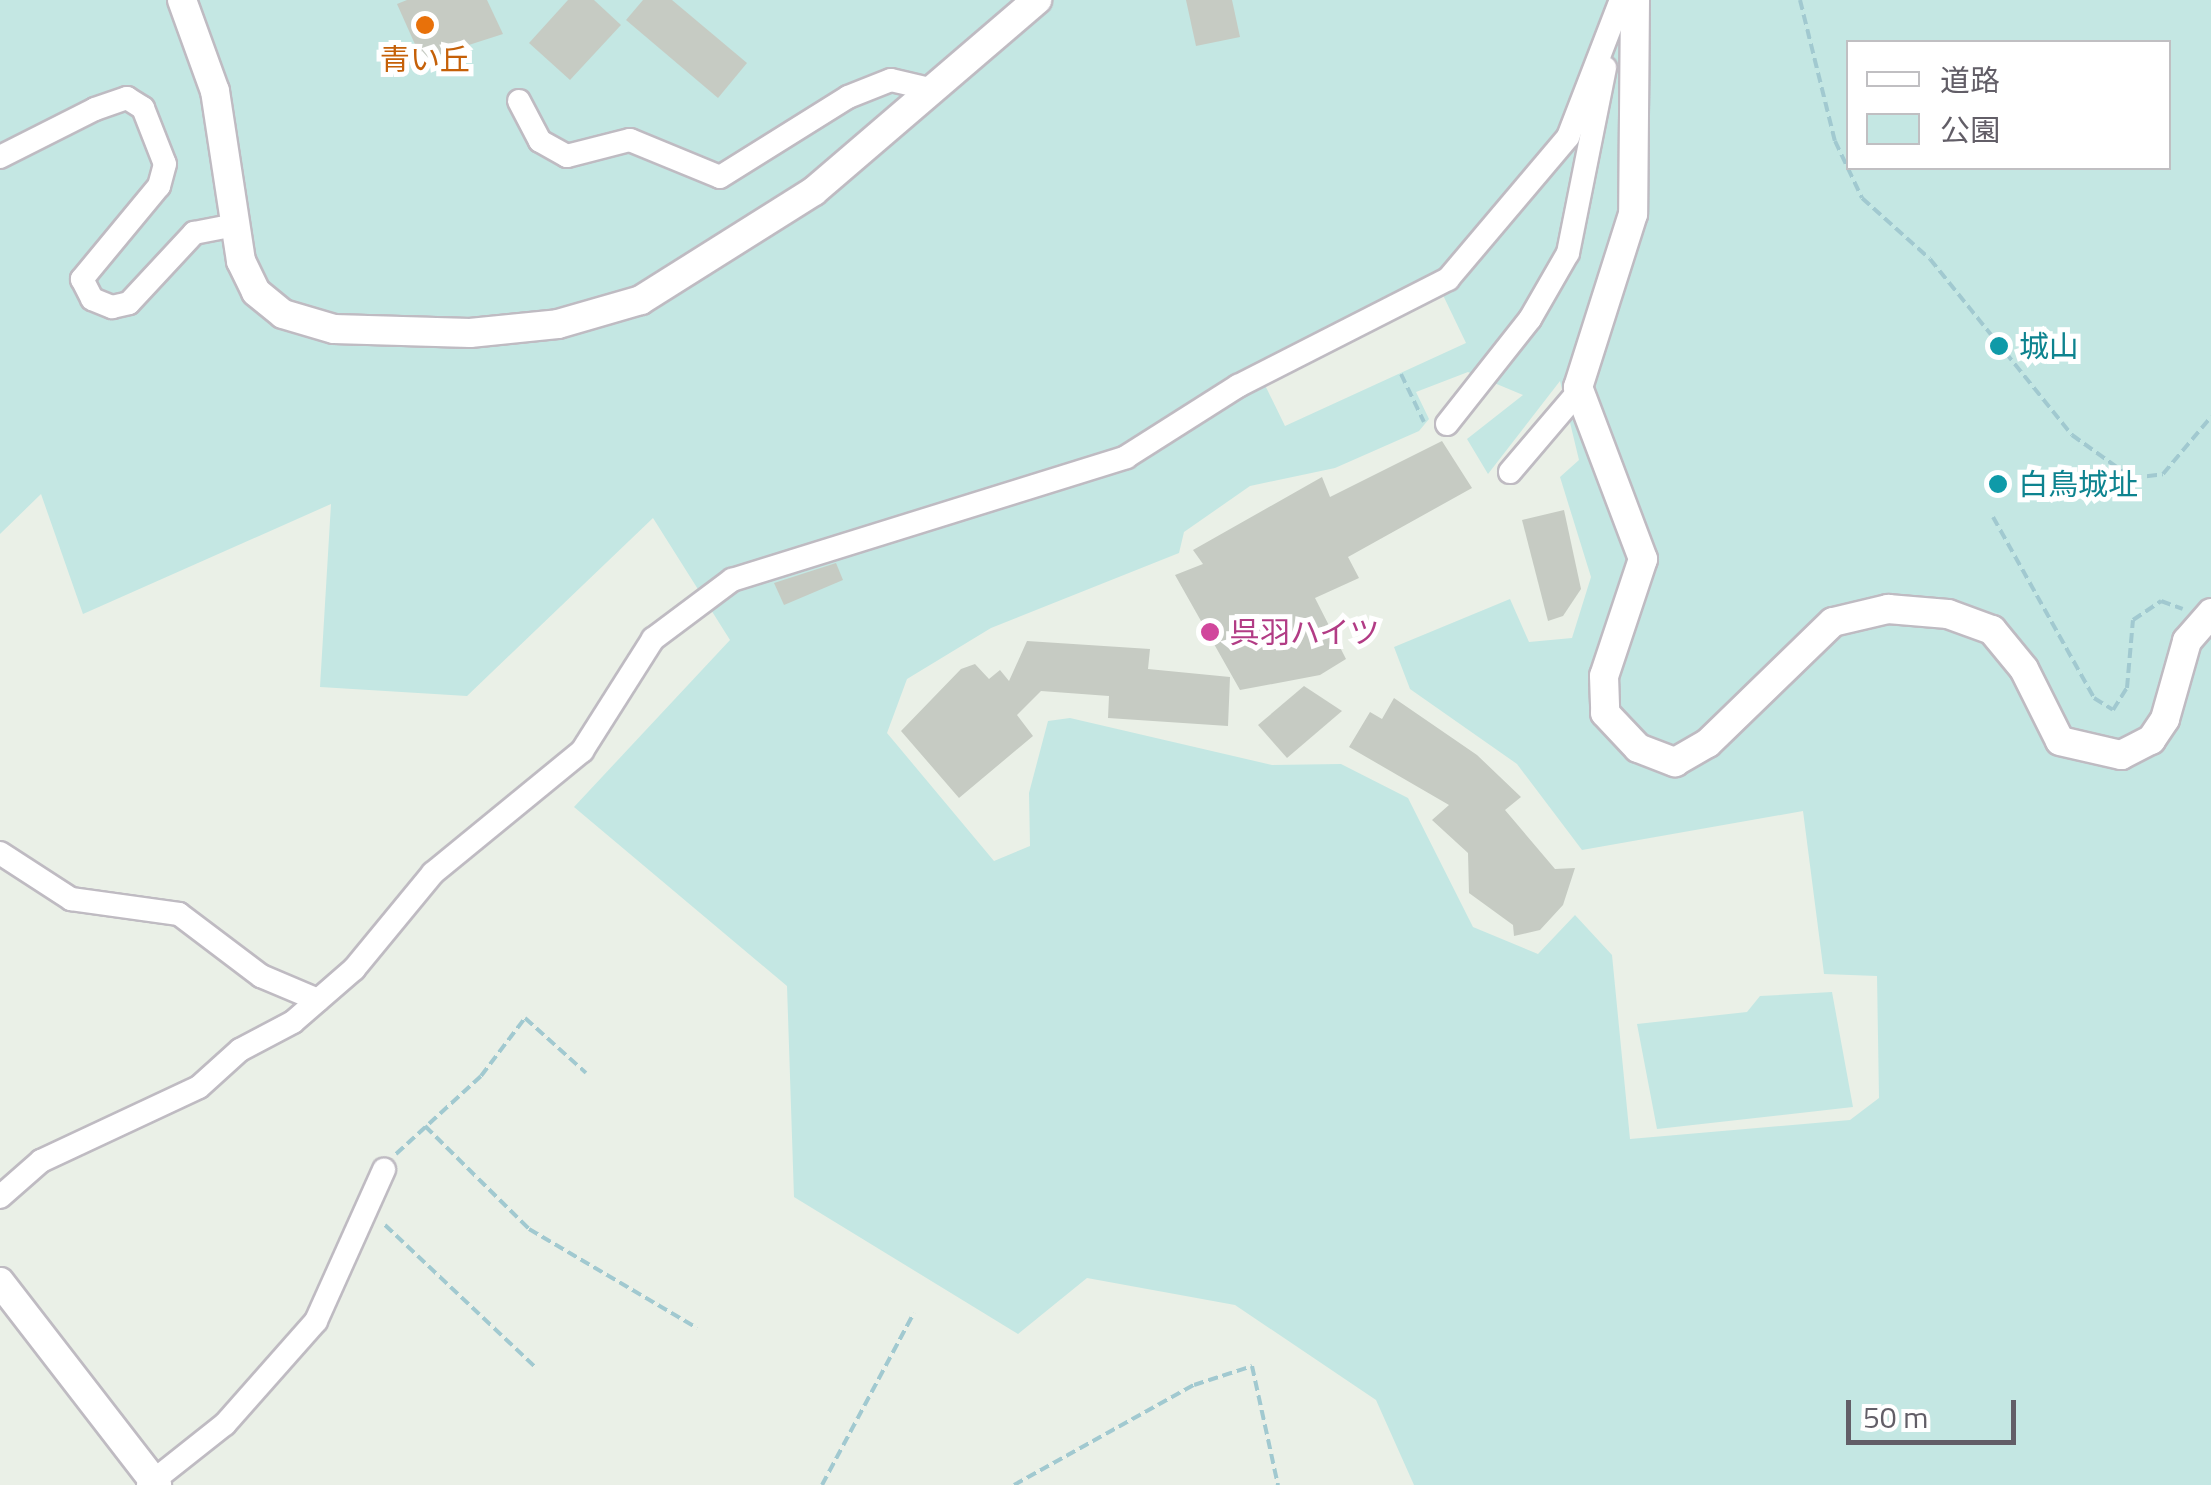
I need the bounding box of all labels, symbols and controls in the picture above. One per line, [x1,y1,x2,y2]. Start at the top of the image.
marker: 青い丘 [414,14,436,36]
legend [1846,40,2171,170]
place label: 青い丘 [380,41,470,77]
text: 道路 [1940,57,2000,103]
text: 公園 [1940,107,2000,153]
place label: 城山 [2019,328,2079,364]
marker: 城山 [1988,335,2010,357]
place label: 白鳥城址 [2018,466,2138,502]
marker: 白鳥城址 [1987,473,2009,495]
place label: 呉羽ハイツ [1230,614,1380,650]
marker: 呉羽ハイツ [1199,621,1221,643]
scale bar [1851,1380,2021,1442]
text: 50 m [1863,1394,1928,1440]

